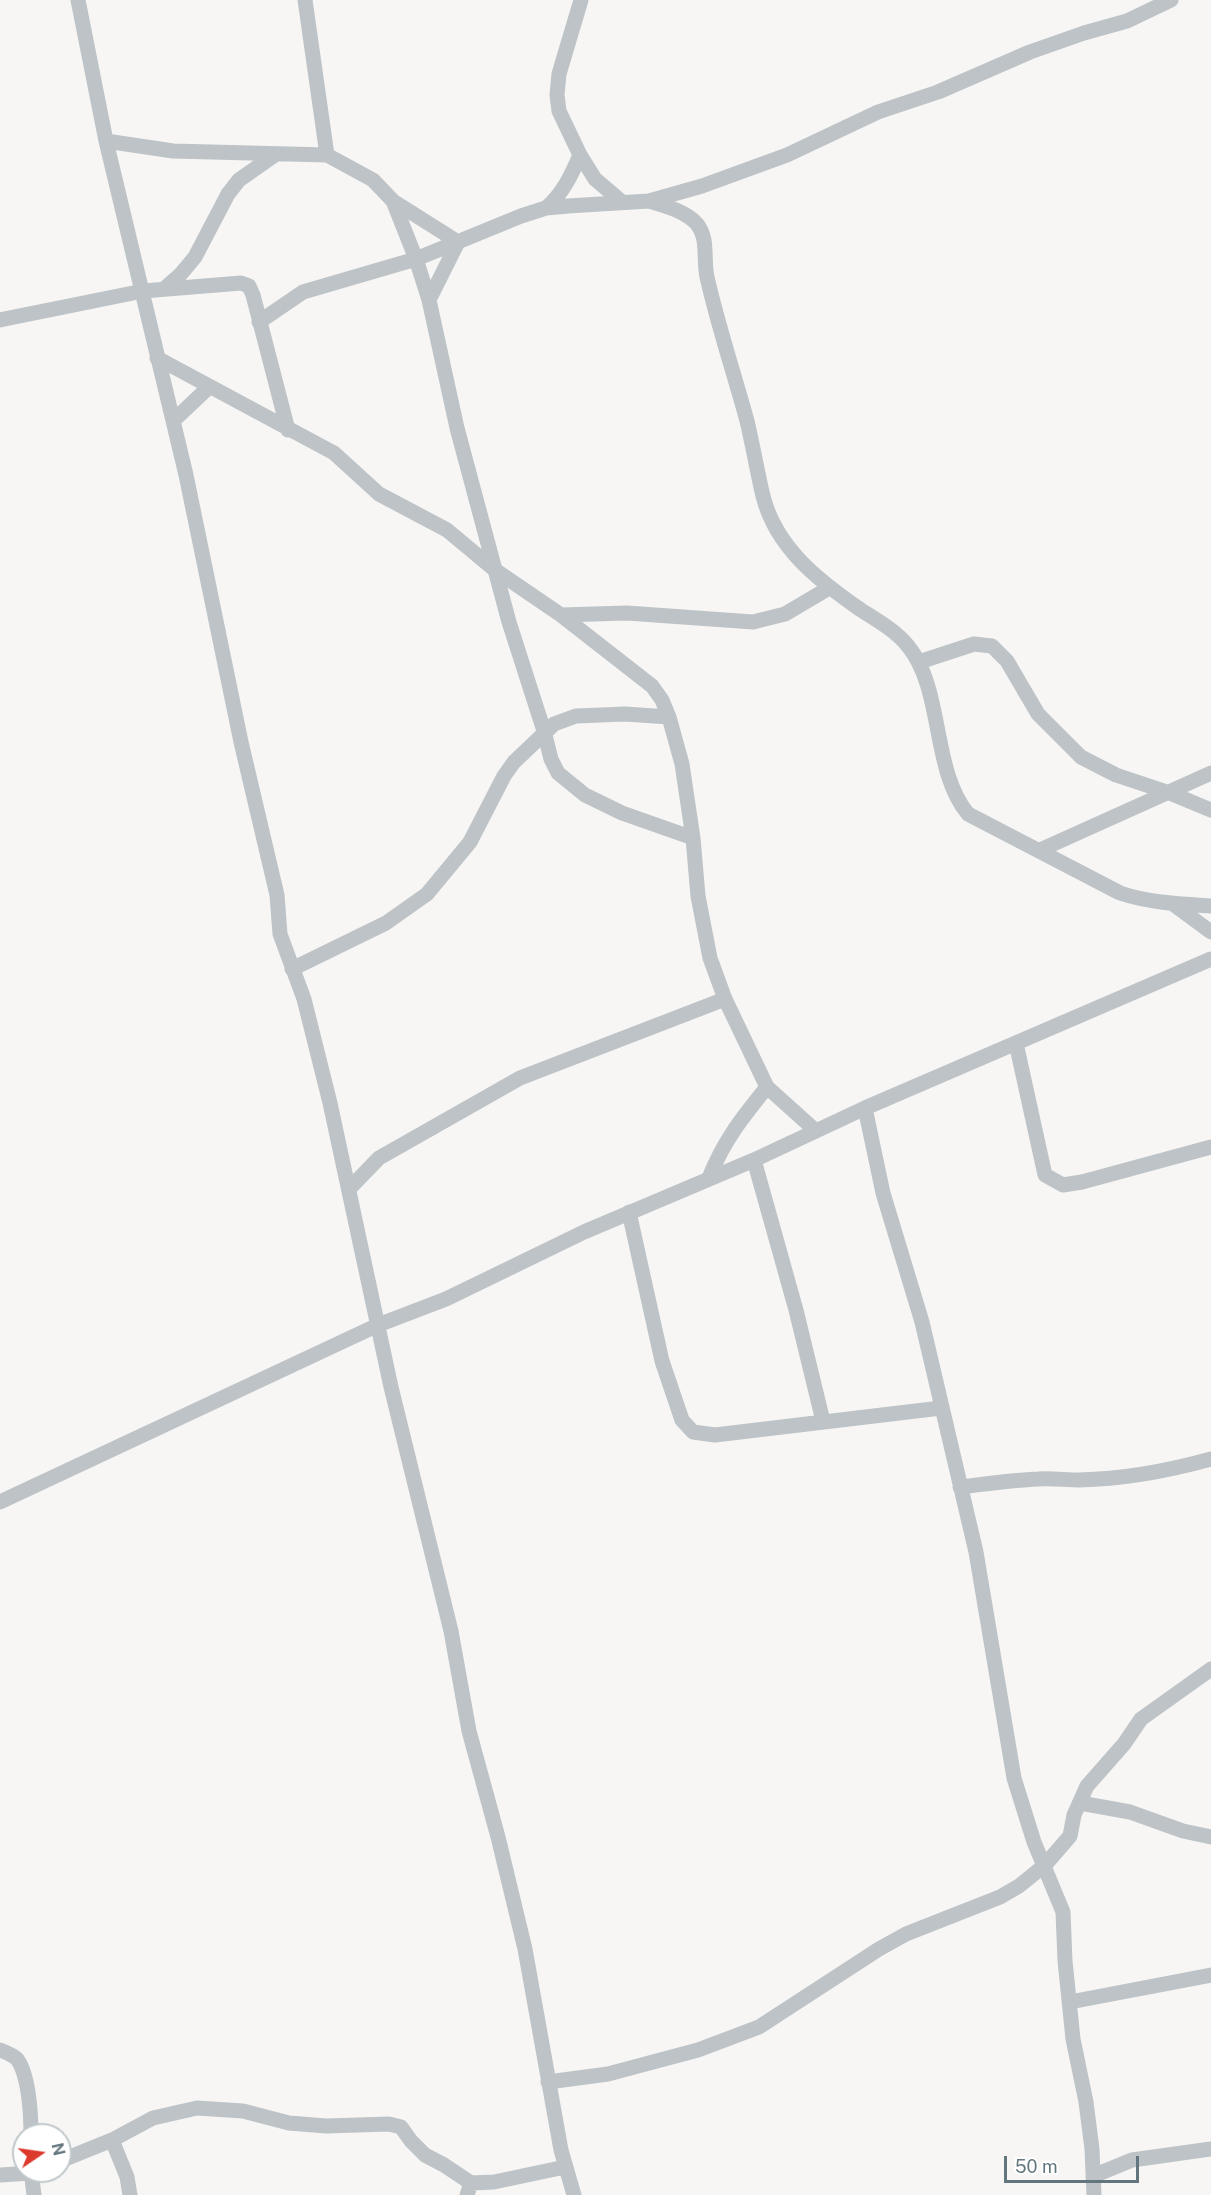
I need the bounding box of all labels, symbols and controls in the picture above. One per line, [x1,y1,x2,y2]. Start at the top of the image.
north arrow [12,2123,72,2183]
text: N [47,2141,69,2158]
scale bar [1007,2144,1142,2182]
text: 50 m [1015,2156,1058,2177]

